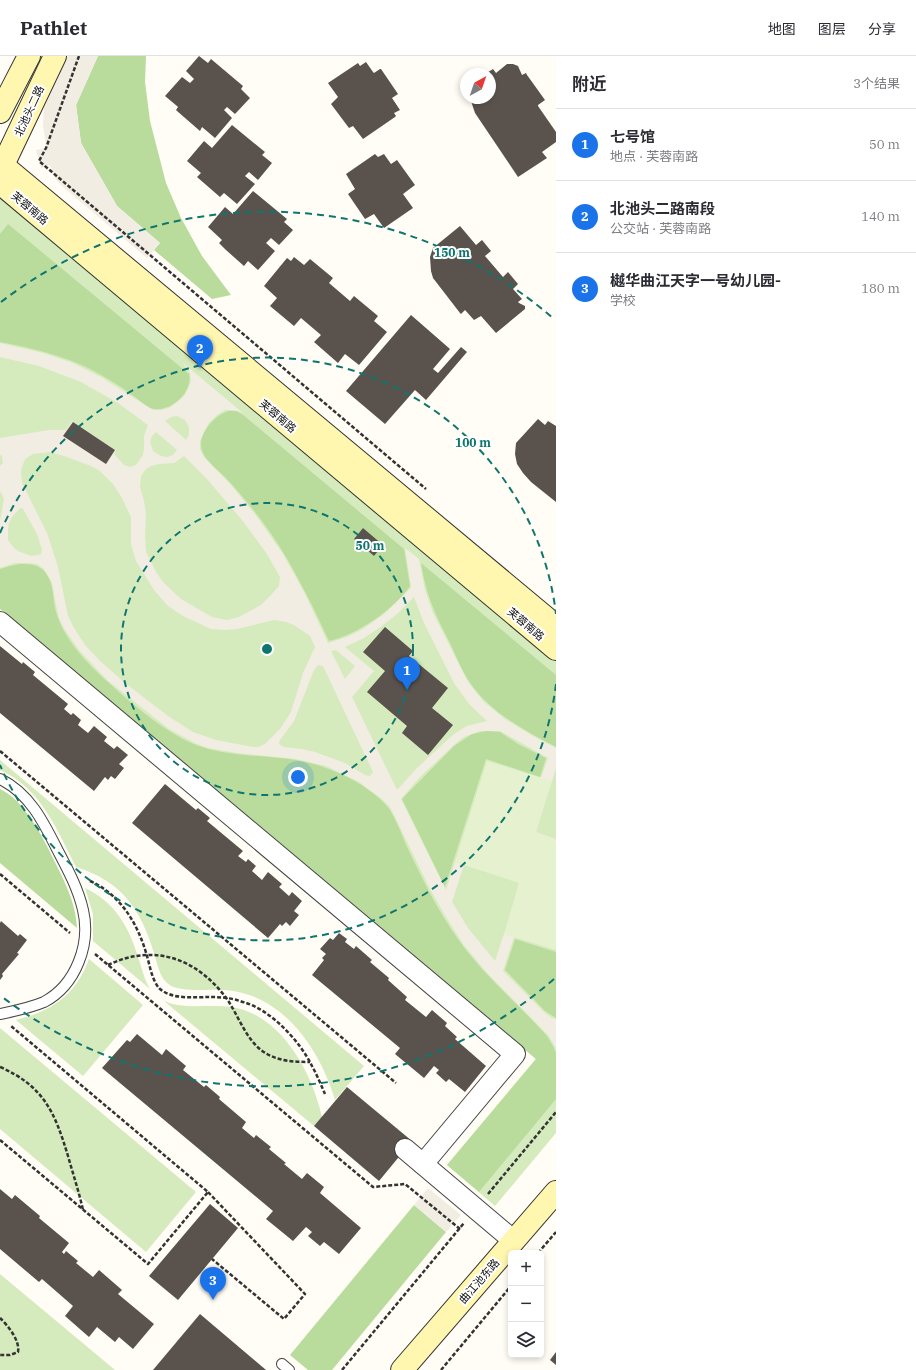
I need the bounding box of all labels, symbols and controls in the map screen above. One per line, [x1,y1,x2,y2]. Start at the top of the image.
text: Pathlet [20,16,87,40]
text: 地图 [768,20,796,38]
text: 图层 [818,20,846,38]
text: 分享 [868,20,896,38]
north arrow [460,68,496,104]
text: 附近 [572,73,606,95]
text: 3个结果 [853,75,900,92]
street label: 北池头二路 [11,83,47,139]
text: 七号馆 [610,127,655,146]
text: 1 [581,136,589,153]
text: 50 m [869,136,900,153]
text: 地点 · 芙蓉南路 [610,148,698,165]
street label: 芙蓉南路 [9,188,51,228]
text: 北池头二路南段 [610,199,715,218]
text: 2 [581,208,589,225]
text: 140 m [861,208,900,225]
text: 公交站 · 芙蓉南路 [610,220,711,237]
text: 150 m [434,245,470,260]
text: 樾华曲江天字一号幼儿园- [610,271,781,290]
text: 3 [581,280,589,297]
text: 180 m [861,280,900,297]
text: 学校 [610,292,636,309]
pin: 2 [187,335,213,368]
street label: 芙蓉南路 [257,396,299,436]
text: 100 m [455,435,491,450]
text: 50 m [356,538,385,553]
street label: 芙蓉南路 [505,604,547,644]
centre of rings [260,642,274,656]
pin: 1 [394,657,420,690]
your location [288,767,308,787]
map controls [508,1250,544,1358]
button: + [508,1250,544,1286]
street label: 曲江池东路 [456,1256,502,1306]
pin: 3 [200,1267,226,1300]
button: − [508,1286,544,1322]
button: layers [508,1322,544,1358]

